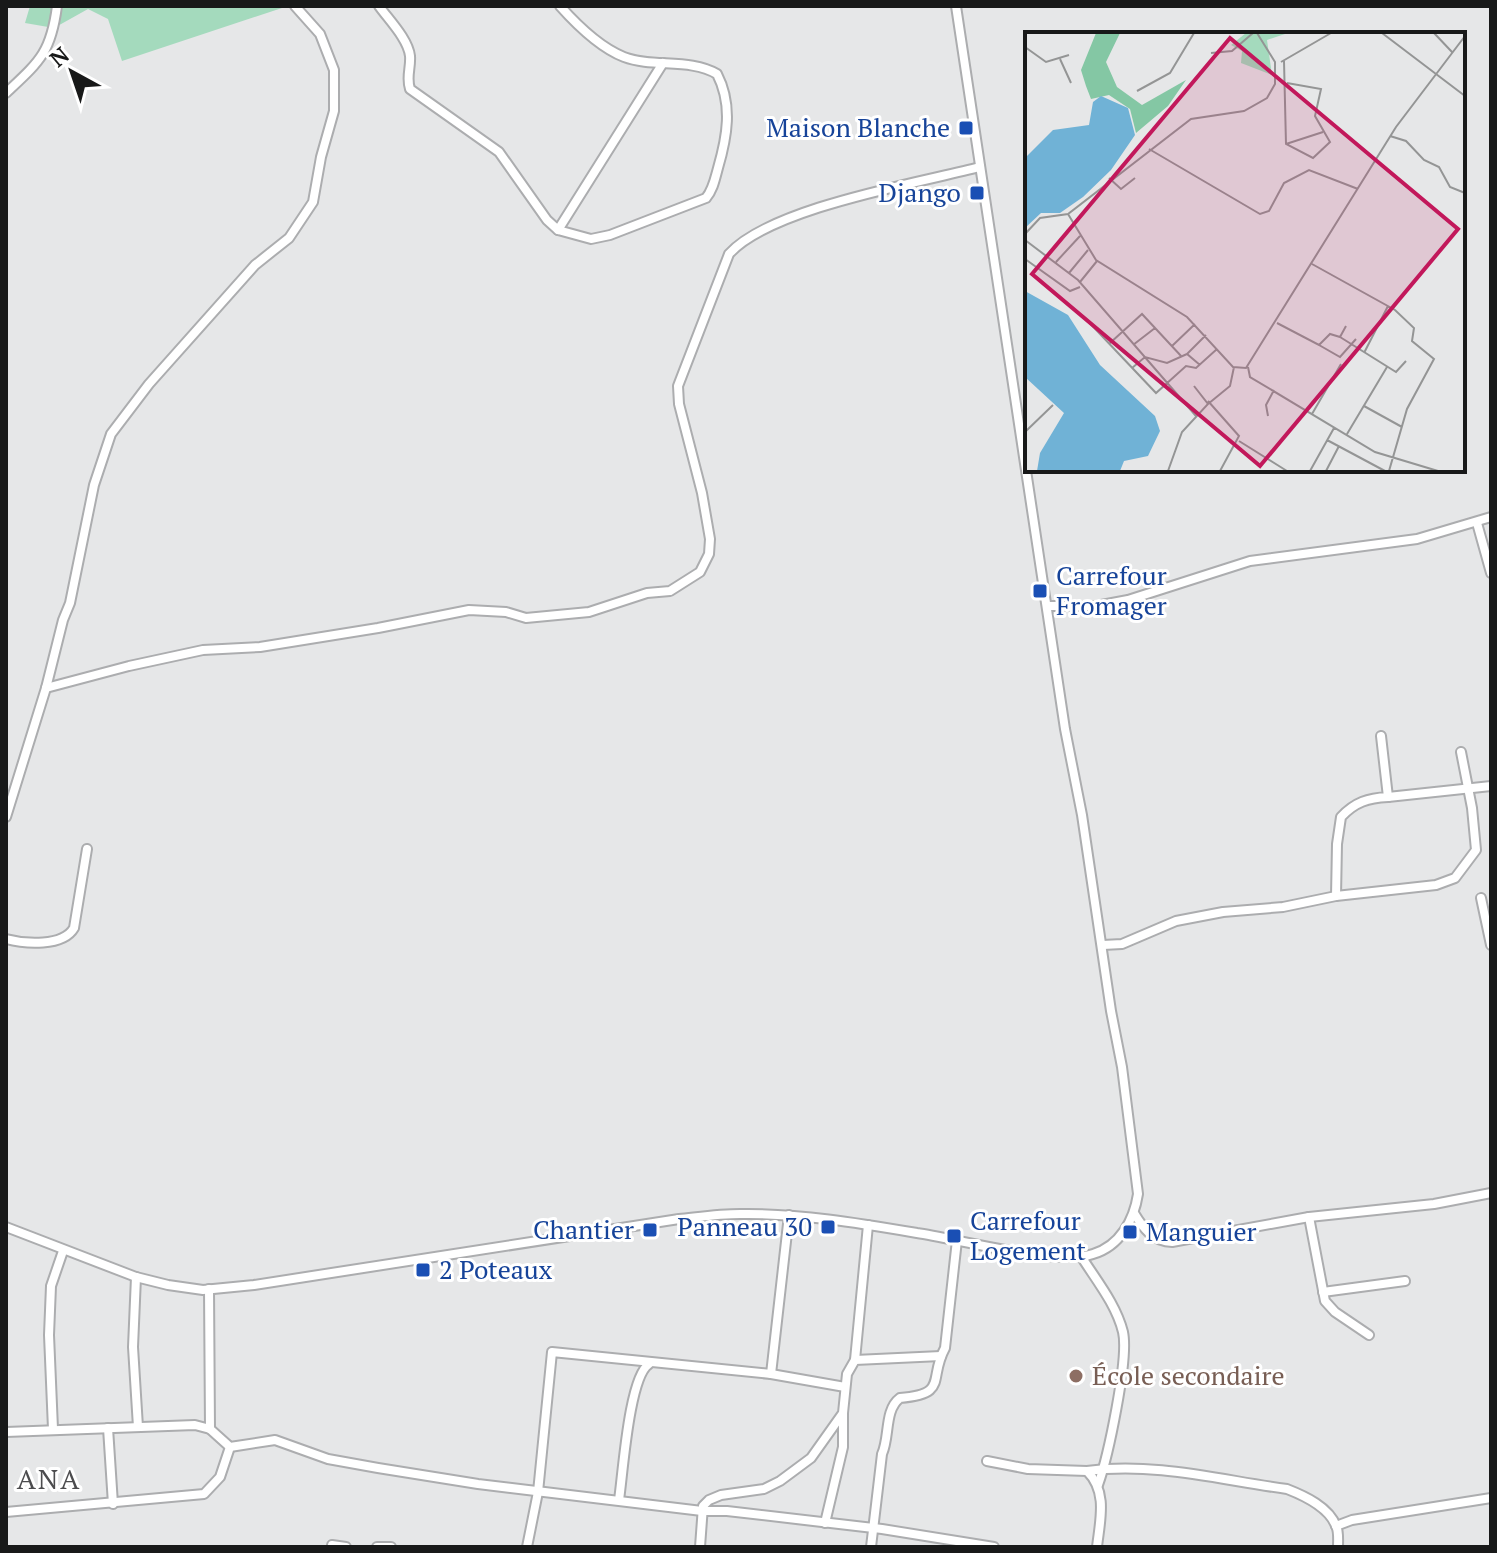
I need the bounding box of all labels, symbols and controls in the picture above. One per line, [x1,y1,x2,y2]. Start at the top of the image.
north arrow [32,32,112,112]
inset map [1025,32,1465,472]
text: N [43,40,75,73]
place label: Maison Blanche [766,110,950,144]
marker: Maison Blanche [957,119,975,137]
place label: Django [878,175,961,209]
marker: Django [968,184,986,202]
place label: Carrefour Fromager [1056,558,1167,622]
marker: Carrefour Fromager [1031,582,1049,600]
place label: Carrefour Logement [970,1203,1086,1267]
place label: Panneau 30 [677,1209,812,1243]
place label: Chantier [533,1212,634,1246]
place label: Manguier [1146,1214,1257,1248]
marker: Panneau 30 [819,1218,837,1236]
marker: Chantier [641,1221,659,1239]
marker: Manguier [1121,1223,1139,1241]
marker: Carrefour Logement [945,1227,963,1245]
place label: 2 Poteaux [439,1252,553,1286]
marker: 2 Poteaux [414,1261,432,1279]
place label: École secondaire [1092,1358,1285,1392]
marker: École secondaire [1067,1367,1085,1385]
district label: ANA [17,1460,81,1497]

